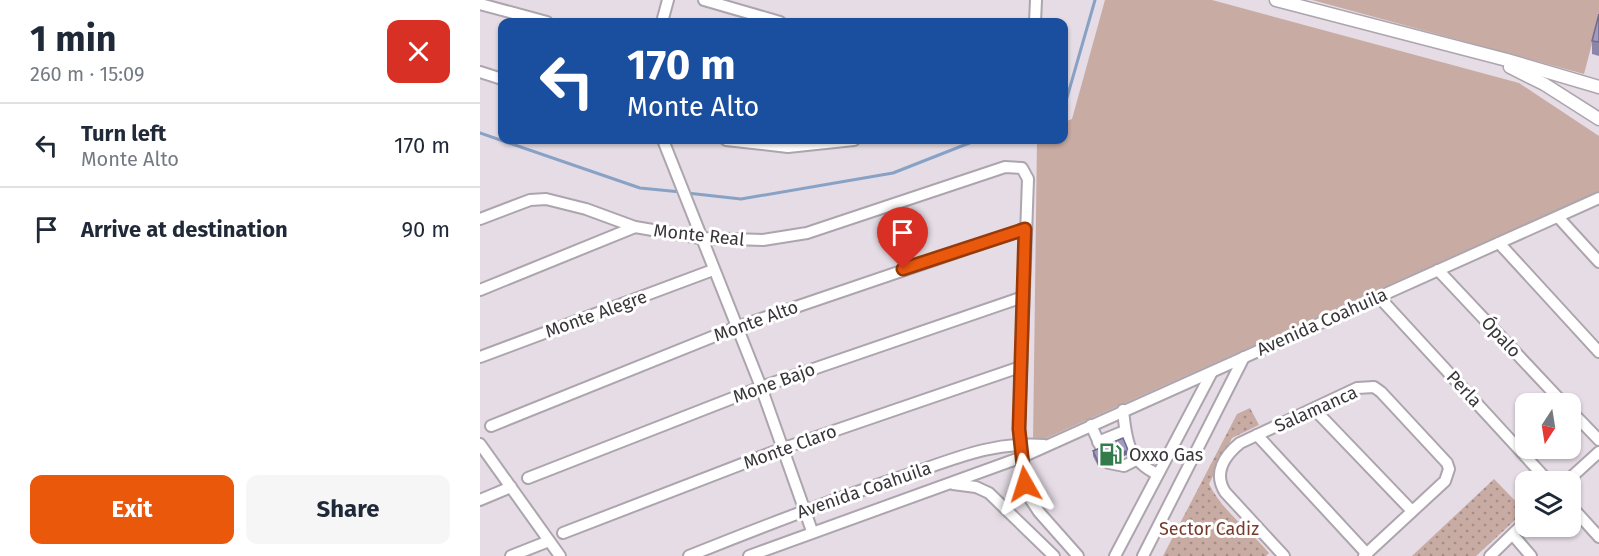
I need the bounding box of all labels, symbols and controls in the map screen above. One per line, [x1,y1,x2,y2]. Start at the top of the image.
text: 1 min [30,17,117,61]
button: close [387,20,450,83]
text: 170 m [627,40,736,90]
icon: left [528,42,606,120]
text: 260 m · 15:09 [30,62,145,86]
text: Monte Alto [627,91,759,123]
text: Turn left [81,120,166,147]
icon: left [30,129,63,162]
text: 170 m [394,132,450,159]
text: Monte Alto [81,147,179,171]
pin [877,207,928,269]
icon: arrive [30,213,63,246]
text: Arrive at destination [81,216,288,243]
text: 90 m [401,216,450,243]
icon: arrive [886,216,919,249]
street label: Monte Real [653,219,745,251]
street label: Avenida Coahuila [1253,283,1391,361]
street label: Monte Alegre [542,285,650,343]
street label: Monte Alto [711,296,801,346]
street label: Ópalo [1476,312,1526,362]
street label: Mone Bajo [730,358,818,408]
street label: Perla [1442,366,1486,412]
street label: Salamanca [1271,381,1361,437]
north arrow [1515,393,1581,459]
map controls [1515,393,1581,537]
street label: Monte Claro [740,420,840,474]
fuel station icon: Oxxo Gas [1098,442,1124,468]
place label: Oxxo Gas [1129,444,1203,466]
position arrow [993,452,1057,516]
street label: Avenida Coahuila [794,457,934,523]
button: layers [1515,471,1581,537]
button: Exit [30,475,234,544]
button: Share [246,475,450,544]
park label: Sector Cadiz [1159,518,1259,540]

